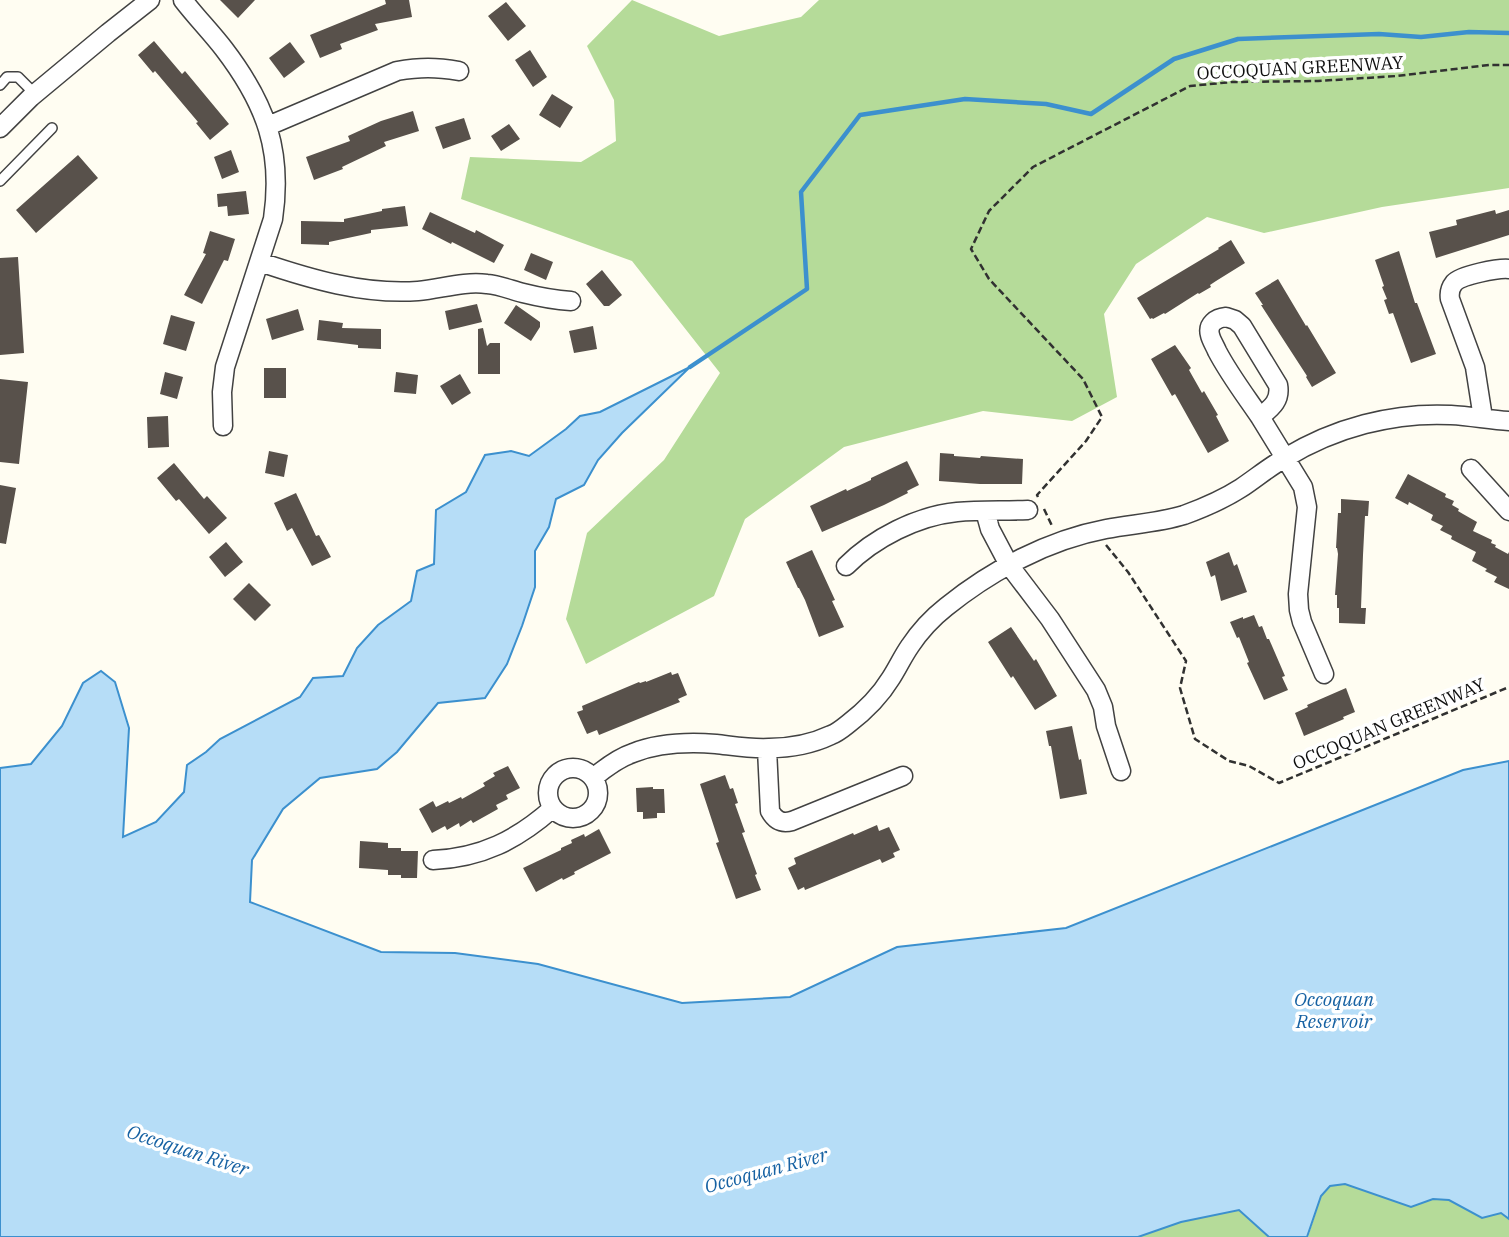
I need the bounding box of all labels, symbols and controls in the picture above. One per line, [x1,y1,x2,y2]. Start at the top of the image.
street label: OCCOQUAN GREENWAY [1196,51,1404,84]
street label: OCCOQUAN GREENWAY [1289,672,1489,775]
water label: Occoquan Reservoir [1294,987,1374,1033]
water label: Occoquan River [124,1119,253,1181]
water label: Occoquan River [702,1142,831,1198]

